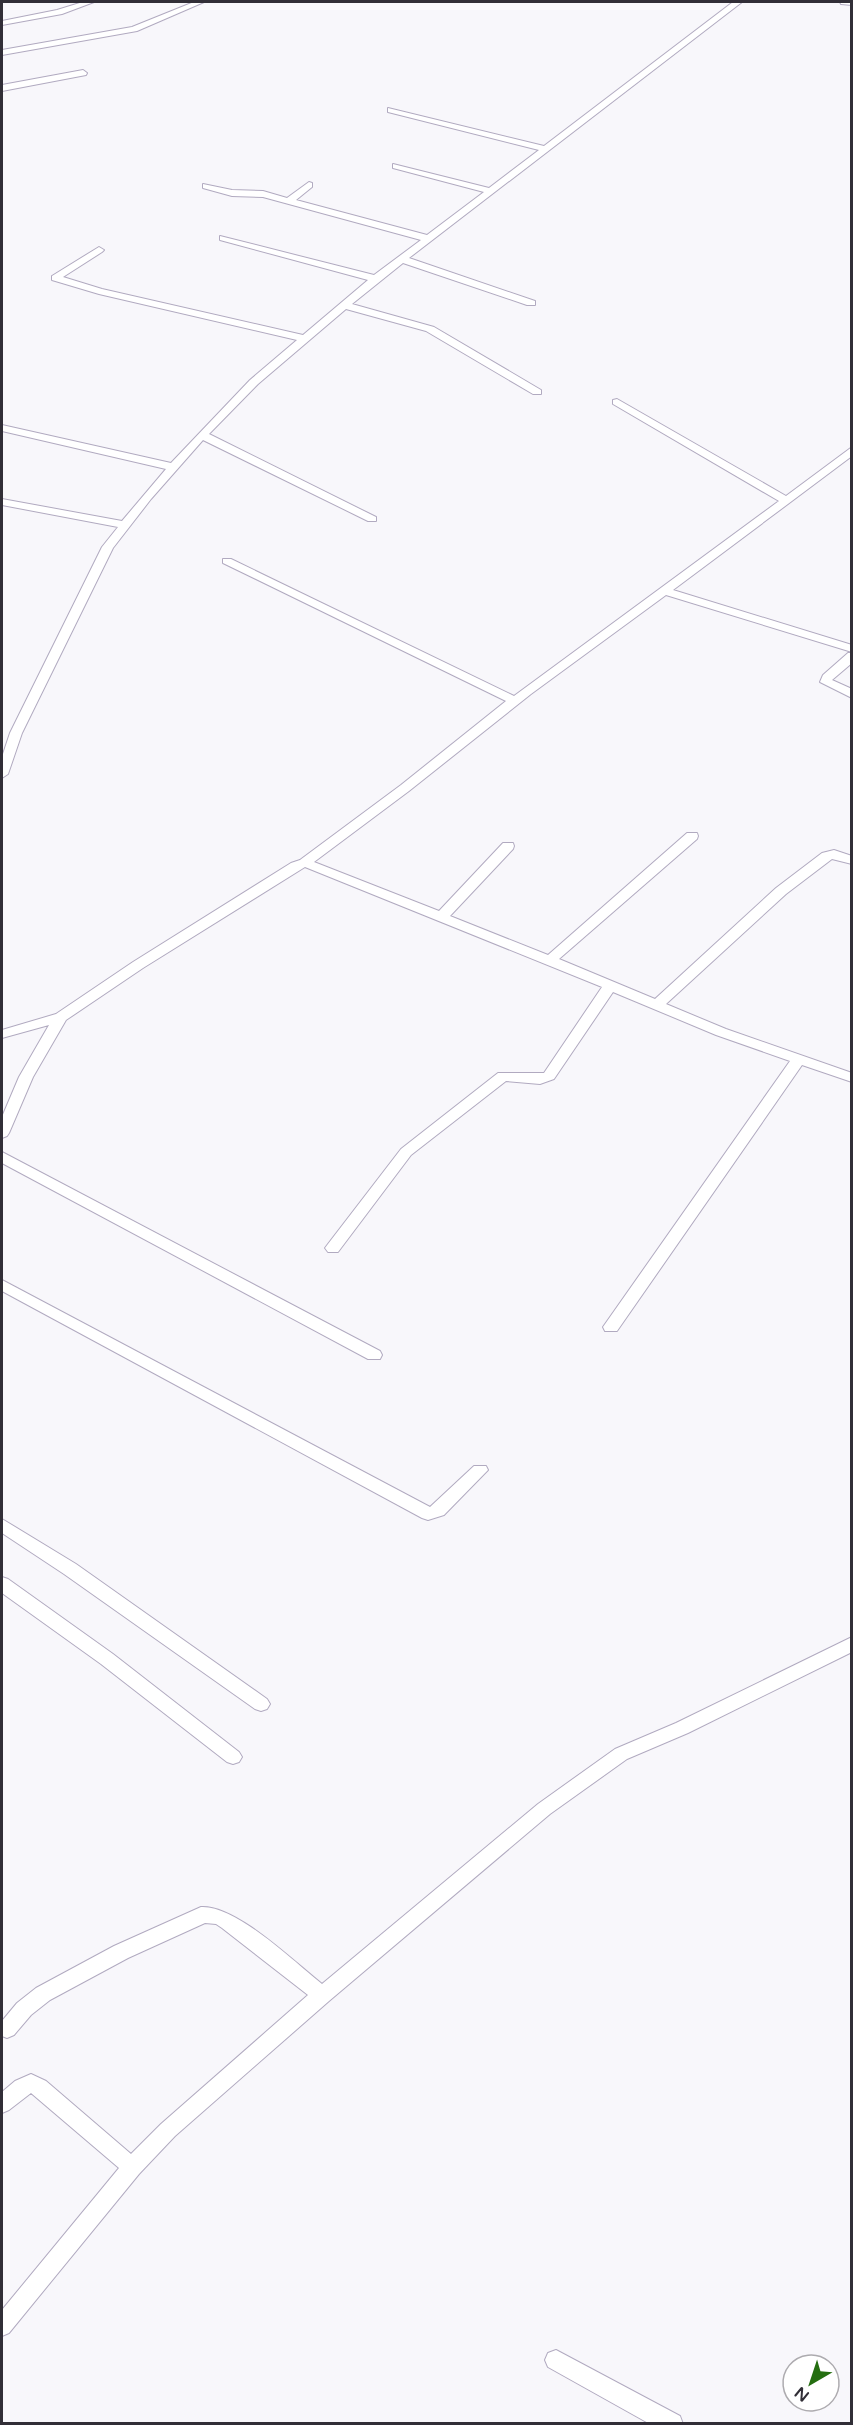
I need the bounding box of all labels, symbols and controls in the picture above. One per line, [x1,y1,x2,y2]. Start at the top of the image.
north arrow [781,2353,841,2413]
text: N [791,2382,813,2406]

